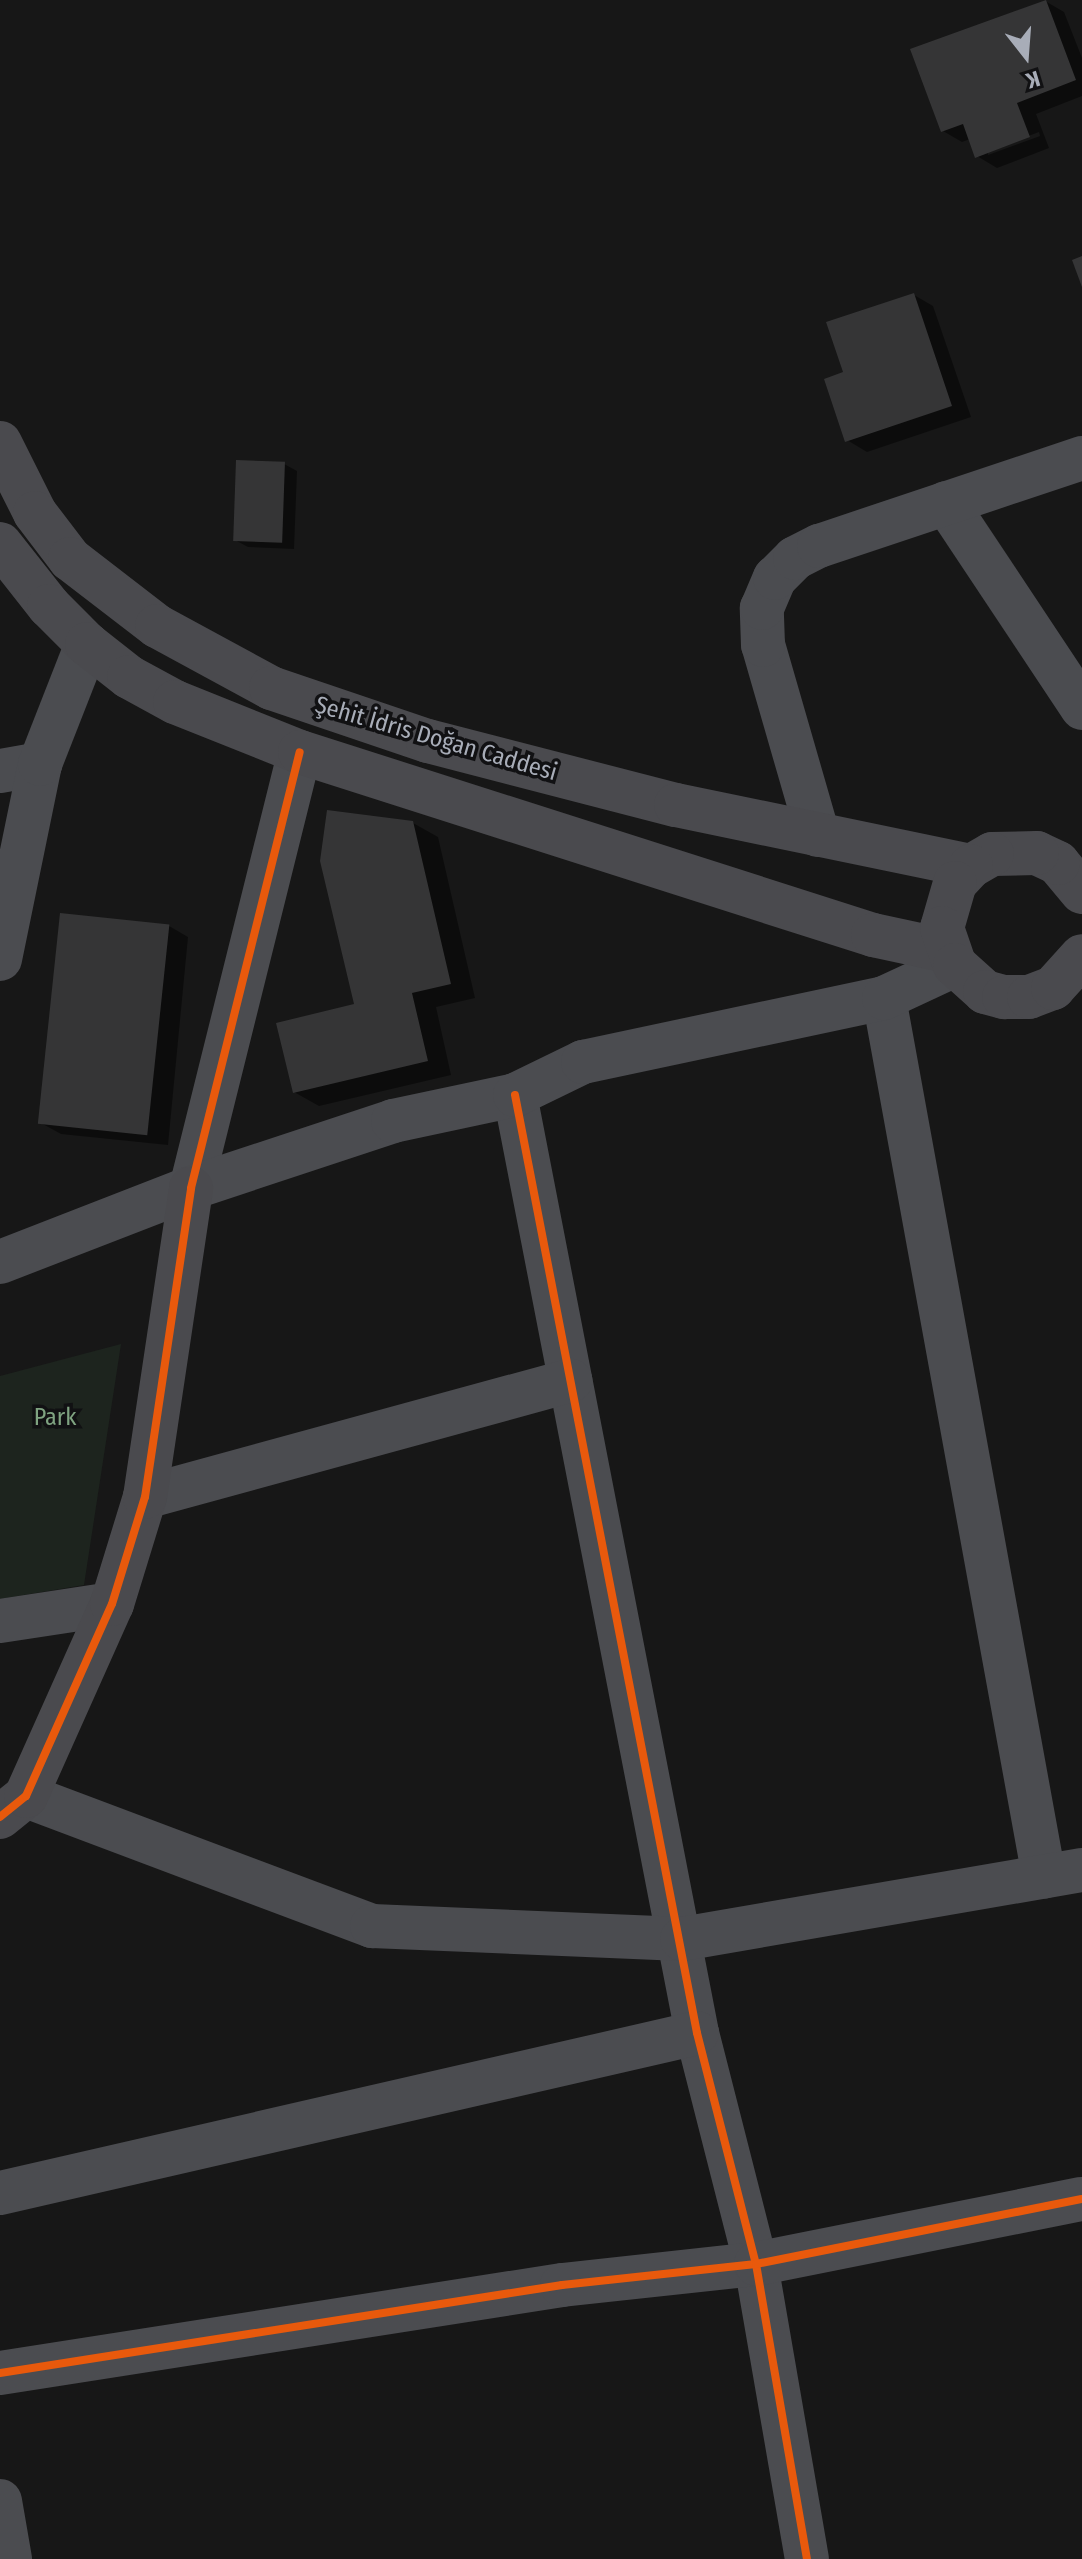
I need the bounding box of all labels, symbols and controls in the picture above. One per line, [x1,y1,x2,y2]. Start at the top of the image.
north arrow [986,16,1066,96]
text: K [1023,65,1043,94]
street label: Şehit İdris Doğan Caddesi [312,691,560,787]
park label: Park [34,1404,76,1432]

